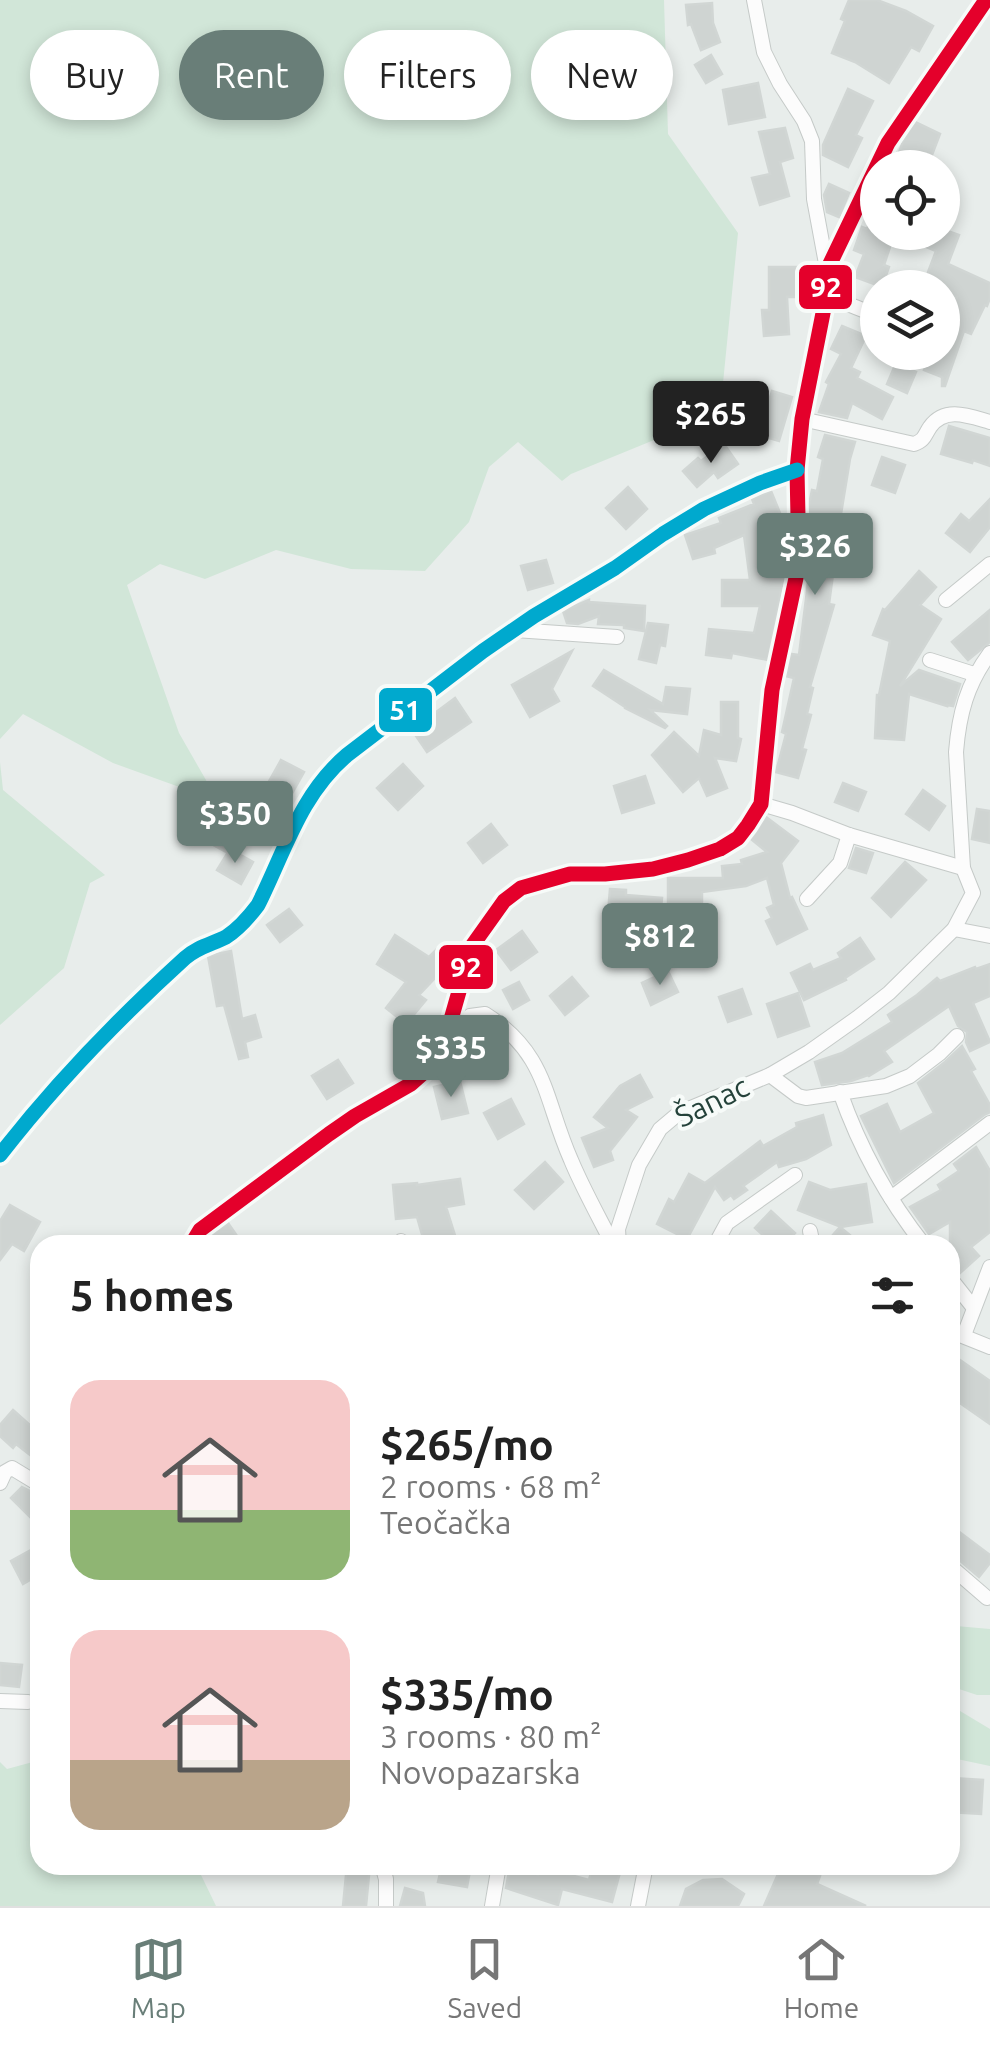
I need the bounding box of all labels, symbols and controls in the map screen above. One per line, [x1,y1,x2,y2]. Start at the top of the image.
chip: Buy [30,30,159,120]
chip: Rent [179,30,324,120]
chip: Filters [344,30,511,120]
chip: New [531,30,673,120]
map controls [860,150,960,370]
button: locate [860,150,960,250]
line badge: 92 [797,263,854,311]
button: layers [860,270,960,370]
text: 92 [810,271,842,302]
pin: $265 [652,381,770,466]
text: $265 [675,395,747,431]
pin: $326 [756,513,874,598]
text: $326 [779,527,851,563]
line badge: 51 [377,686,434,734]
text: 51 [389,694,421,725]
pin: $350 [176,781,294,866]
text: $350 [199,795,271,831]
pin: $812 [601,903,719,988]
text: $812 [624,917,696,953]
line badge: 92 [437,943,495,991]
text: 92 [450,951,482,982]
pin: $335 [392,1015,510,1100]
text: $335 [415,1029,487,1065]
street label: Šanac [669,1069,754,1133]
icon: filters [865,1268,920,1323]
text: 5 homes [70,1272,234,1319]
icon: home [150,1420,270,1540]
text: $265/mo [380,1421,554,1468]
text: 2 rooms · 68 m² [380,1468,601,1504]
text: Teočačka [380,1504,511,1540]
icon: home [150,1670,270,1790]
text: $335/mo [380,1671,554,1718]
text: 3 rooms · 80 m² [380,1718,601,1754]
text: Novopazarska [380,1754,581,1790]
tab: Map [131,1932,186,2023]
tab: Saved [448,1932,522,2023]
tab: Home [784,1932,859,2023]

